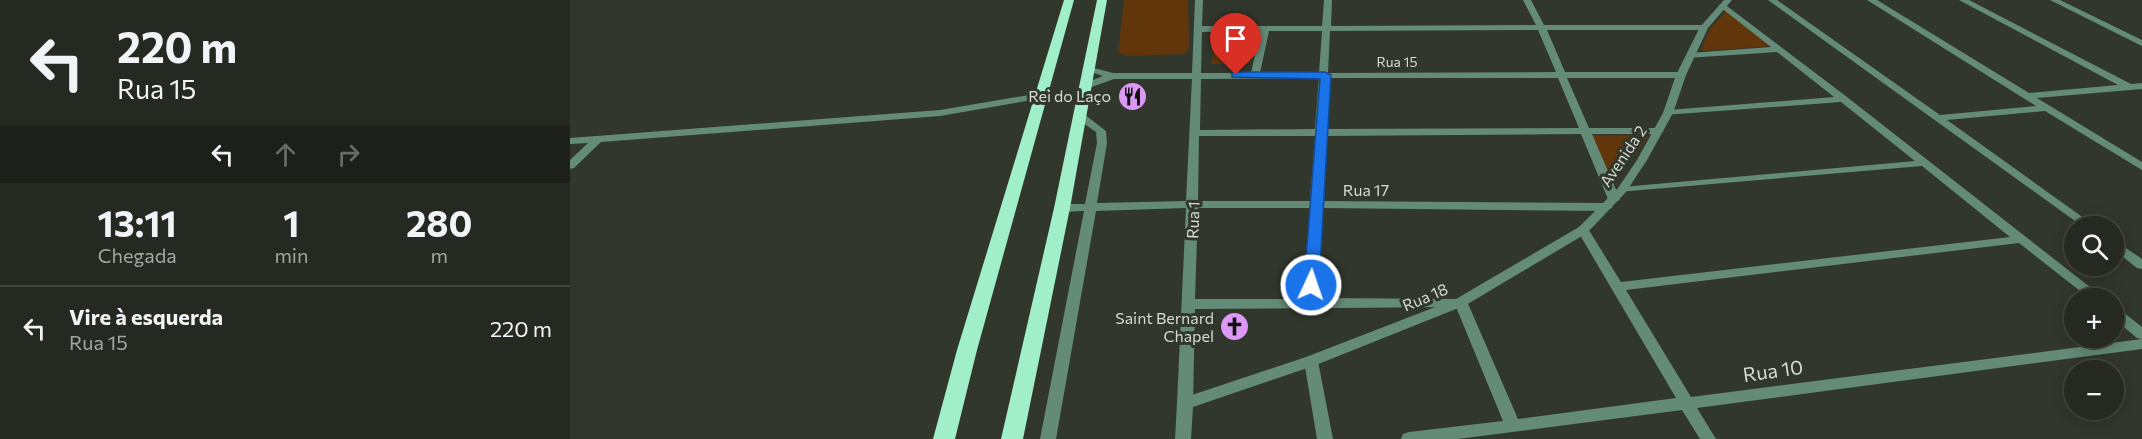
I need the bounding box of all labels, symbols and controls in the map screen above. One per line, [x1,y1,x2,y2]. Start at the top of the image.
pin [1210,13,1261,75]
text: 220 m [117,20,237,72]
icon: arrive [1219,22,1252,55]
icon: left [18,24,96,102]
street label: Rua 15 [1376,53,1418,70]
text: Rua 15 [117,72,196,105]
restaurant icon: Rei do Laço [1116,80,1148,112]
place label: Rei do Laço [1028,86,1111,105]
street label: Avenida 2 [1595,121,1650,190]
icon: left [206,138,239,171]
icon: ahead [269,138,302,171]
icon: right [332,138,365,171]
street label: Rua 17 [1343,180,1389,199]
text: 13:11 [98,200,177,244]
text: 1 [283,200,300,244]
text: 280 [406,200,472,244]
street label: Rua 1 [1182,201,1203,239]
map controls [2064,216,2124,420]
button: search [2064,216,2124,276]
text: Chegada [98,243,177,267]
text: min [274,243,308,267]
text: m [430,243,448,267]
position arrow [1279,253,1343,317]
street label: Rua 18 [1399,279,1450,315]
button: + [2064,288,2124,348]
text: Vire à esquerda [69,303,223,330]
place label: Saint Bernard Chapel [1115,308,1214,345]
church icon: Saint Bernard Chapel [1219,311,1251,343]
icon: left [18,312,51,345]
text: 220 m [490,315,552,342]
text: Rua 15 [69,330,128,354]
street label: Rua 10 [1741,354,1804,386]
button: − [2064,360,2124,420]

